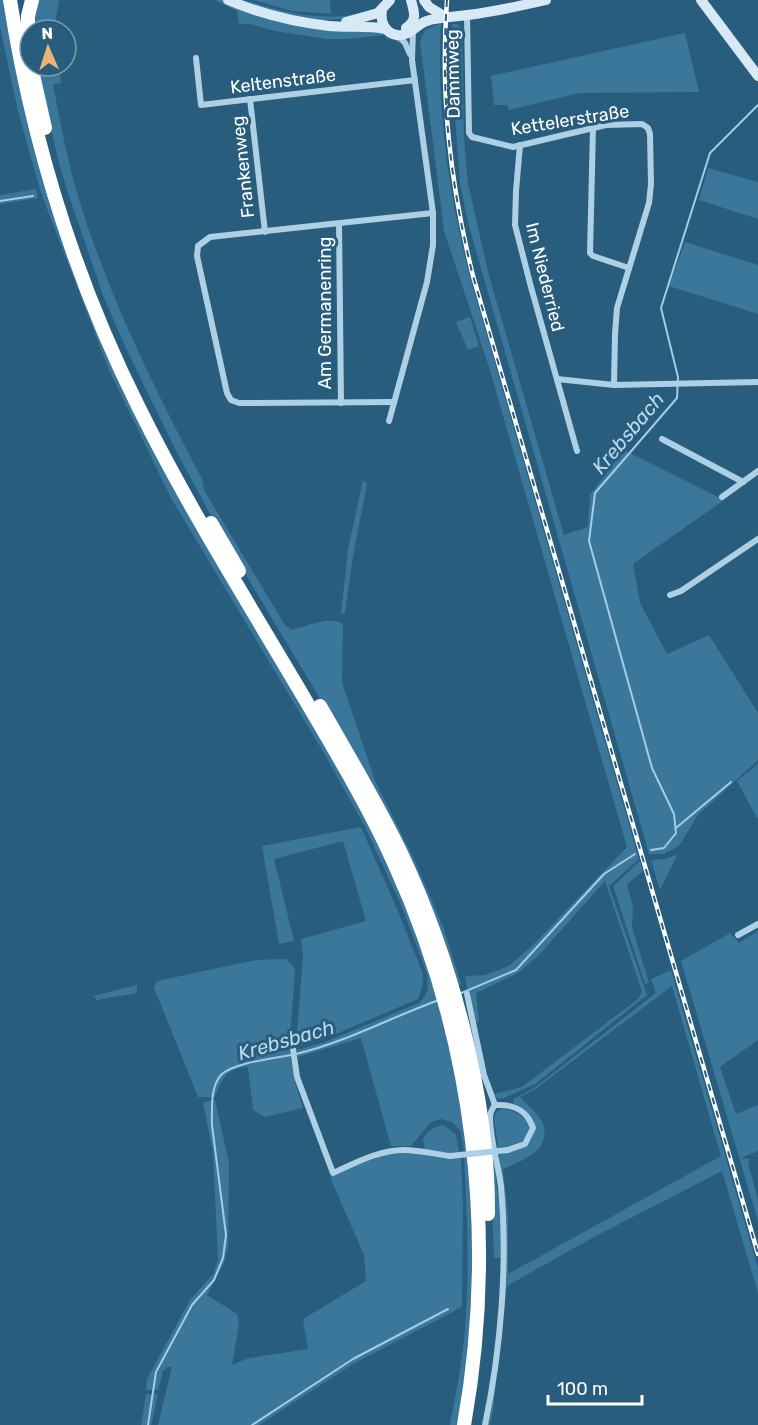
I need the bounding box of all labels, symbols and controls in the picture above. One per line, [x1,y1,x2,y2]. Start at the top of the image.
north arrow [18,18,78,78]
text: N [41,24,53,43]
street label: Dammweg [441,29,465,119]
street label: Keltenstraße [229,64,337,98]
street label: Kettelerstraße [509,100,631,140]
street label: Frankenweg [227,115,259,219]
street label: Im Niederried [521,220,569,334]
street label: Am Germanenring [314,237,336,389]
water label: Krebsbach [587,387,669,479]
water label: Krebsbach [235,1015,337,1065]
scale bar [548,1368,642,1406]
text: 100 m [557,1378,608,1400]

